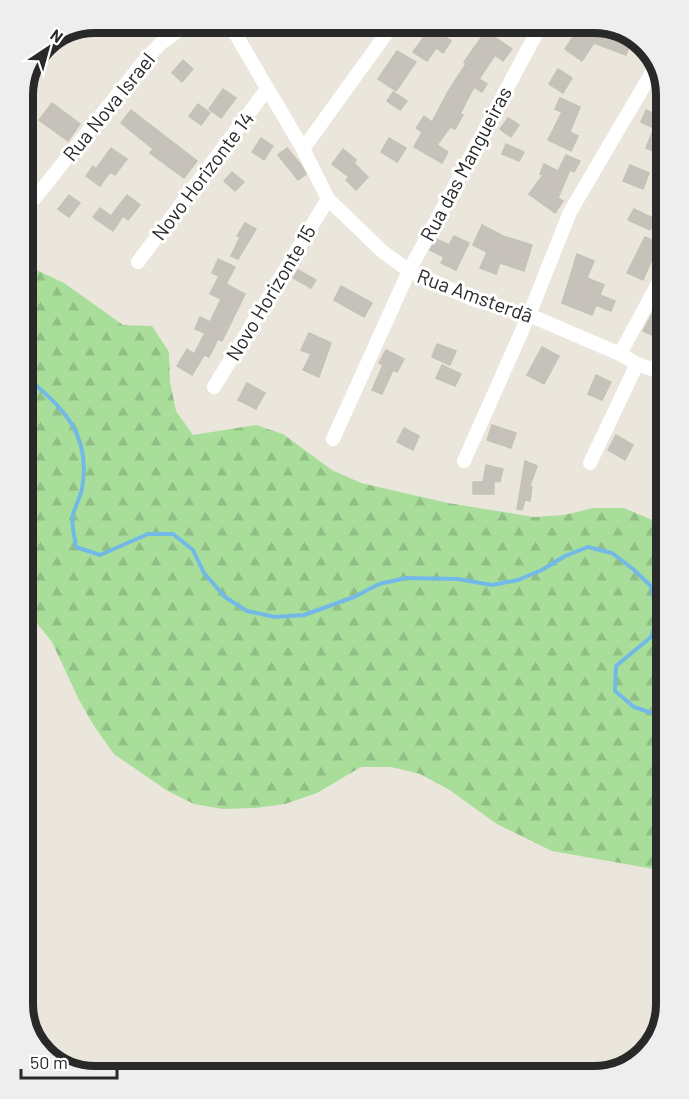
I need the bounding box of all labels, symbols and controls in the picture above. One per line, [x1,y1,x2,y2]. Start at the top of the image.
north arrow [18,18,78,78]
text: N [47,25,67,46]
street label: Rua Nova Israel [57,47,159,165]
street label: Rua das Mangueiras [414,82,516,245]
street label: Novo Horizonte 14 [146,106,258,244]
street label: Novo Horizonte 15 [220,220,320,365]
street label: Rua Amsterdã [414,263,536,327]
scale bar [21,1042,117,1080]
text: 50 m [30,1051,68,1073]

